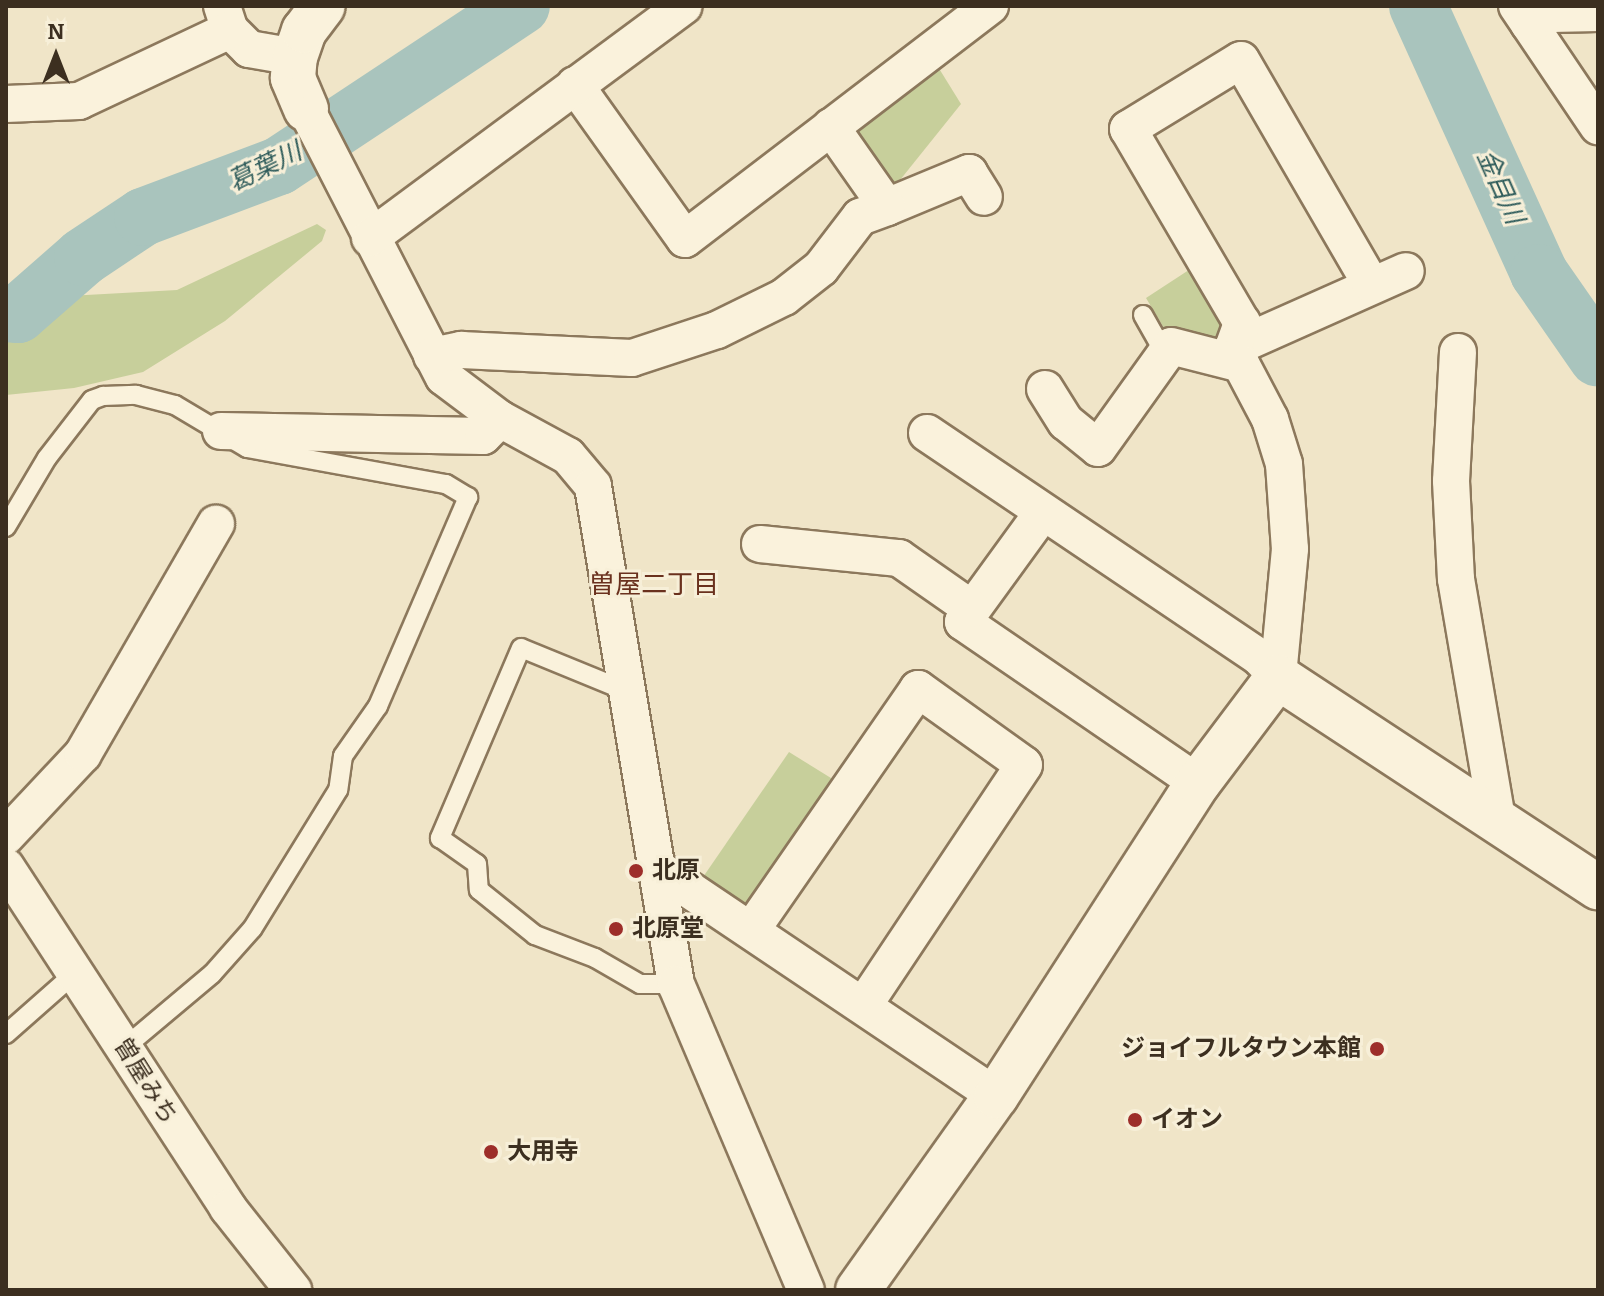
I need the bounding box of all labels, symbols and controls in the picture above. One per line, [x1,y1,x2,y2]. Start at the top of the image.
north arrow [16,16,96,96]
text: N [48,18,64,45]
water label: 葛葉川 [223,136,307,198]
water label: 金目川 [1470,145,1530,229]
district label: 曽屋二丁目 [589,569,719,601]
place label: 北原 [652,857,700,885]
marker: 北原 [627,862,645,880]
place label: 北原堂 [632,915,704,943]
marker: 北原堂 [607,920,625,938]
street label: 曽屋みち [107,1033,183,1129]
place label: ジョイフルタウン本館 [1121,1035,1361,1063]
marker: ジョイフルタウン本館 [1368,1040,1386,1058]
place label: イオン [1151,1106,1223,1134]
marker: イオン [1126,1111,1144,1129]
place label: 大用寺 [507,1138,579,1166]
marker: 大用寺 [482,1143,500,1161]

